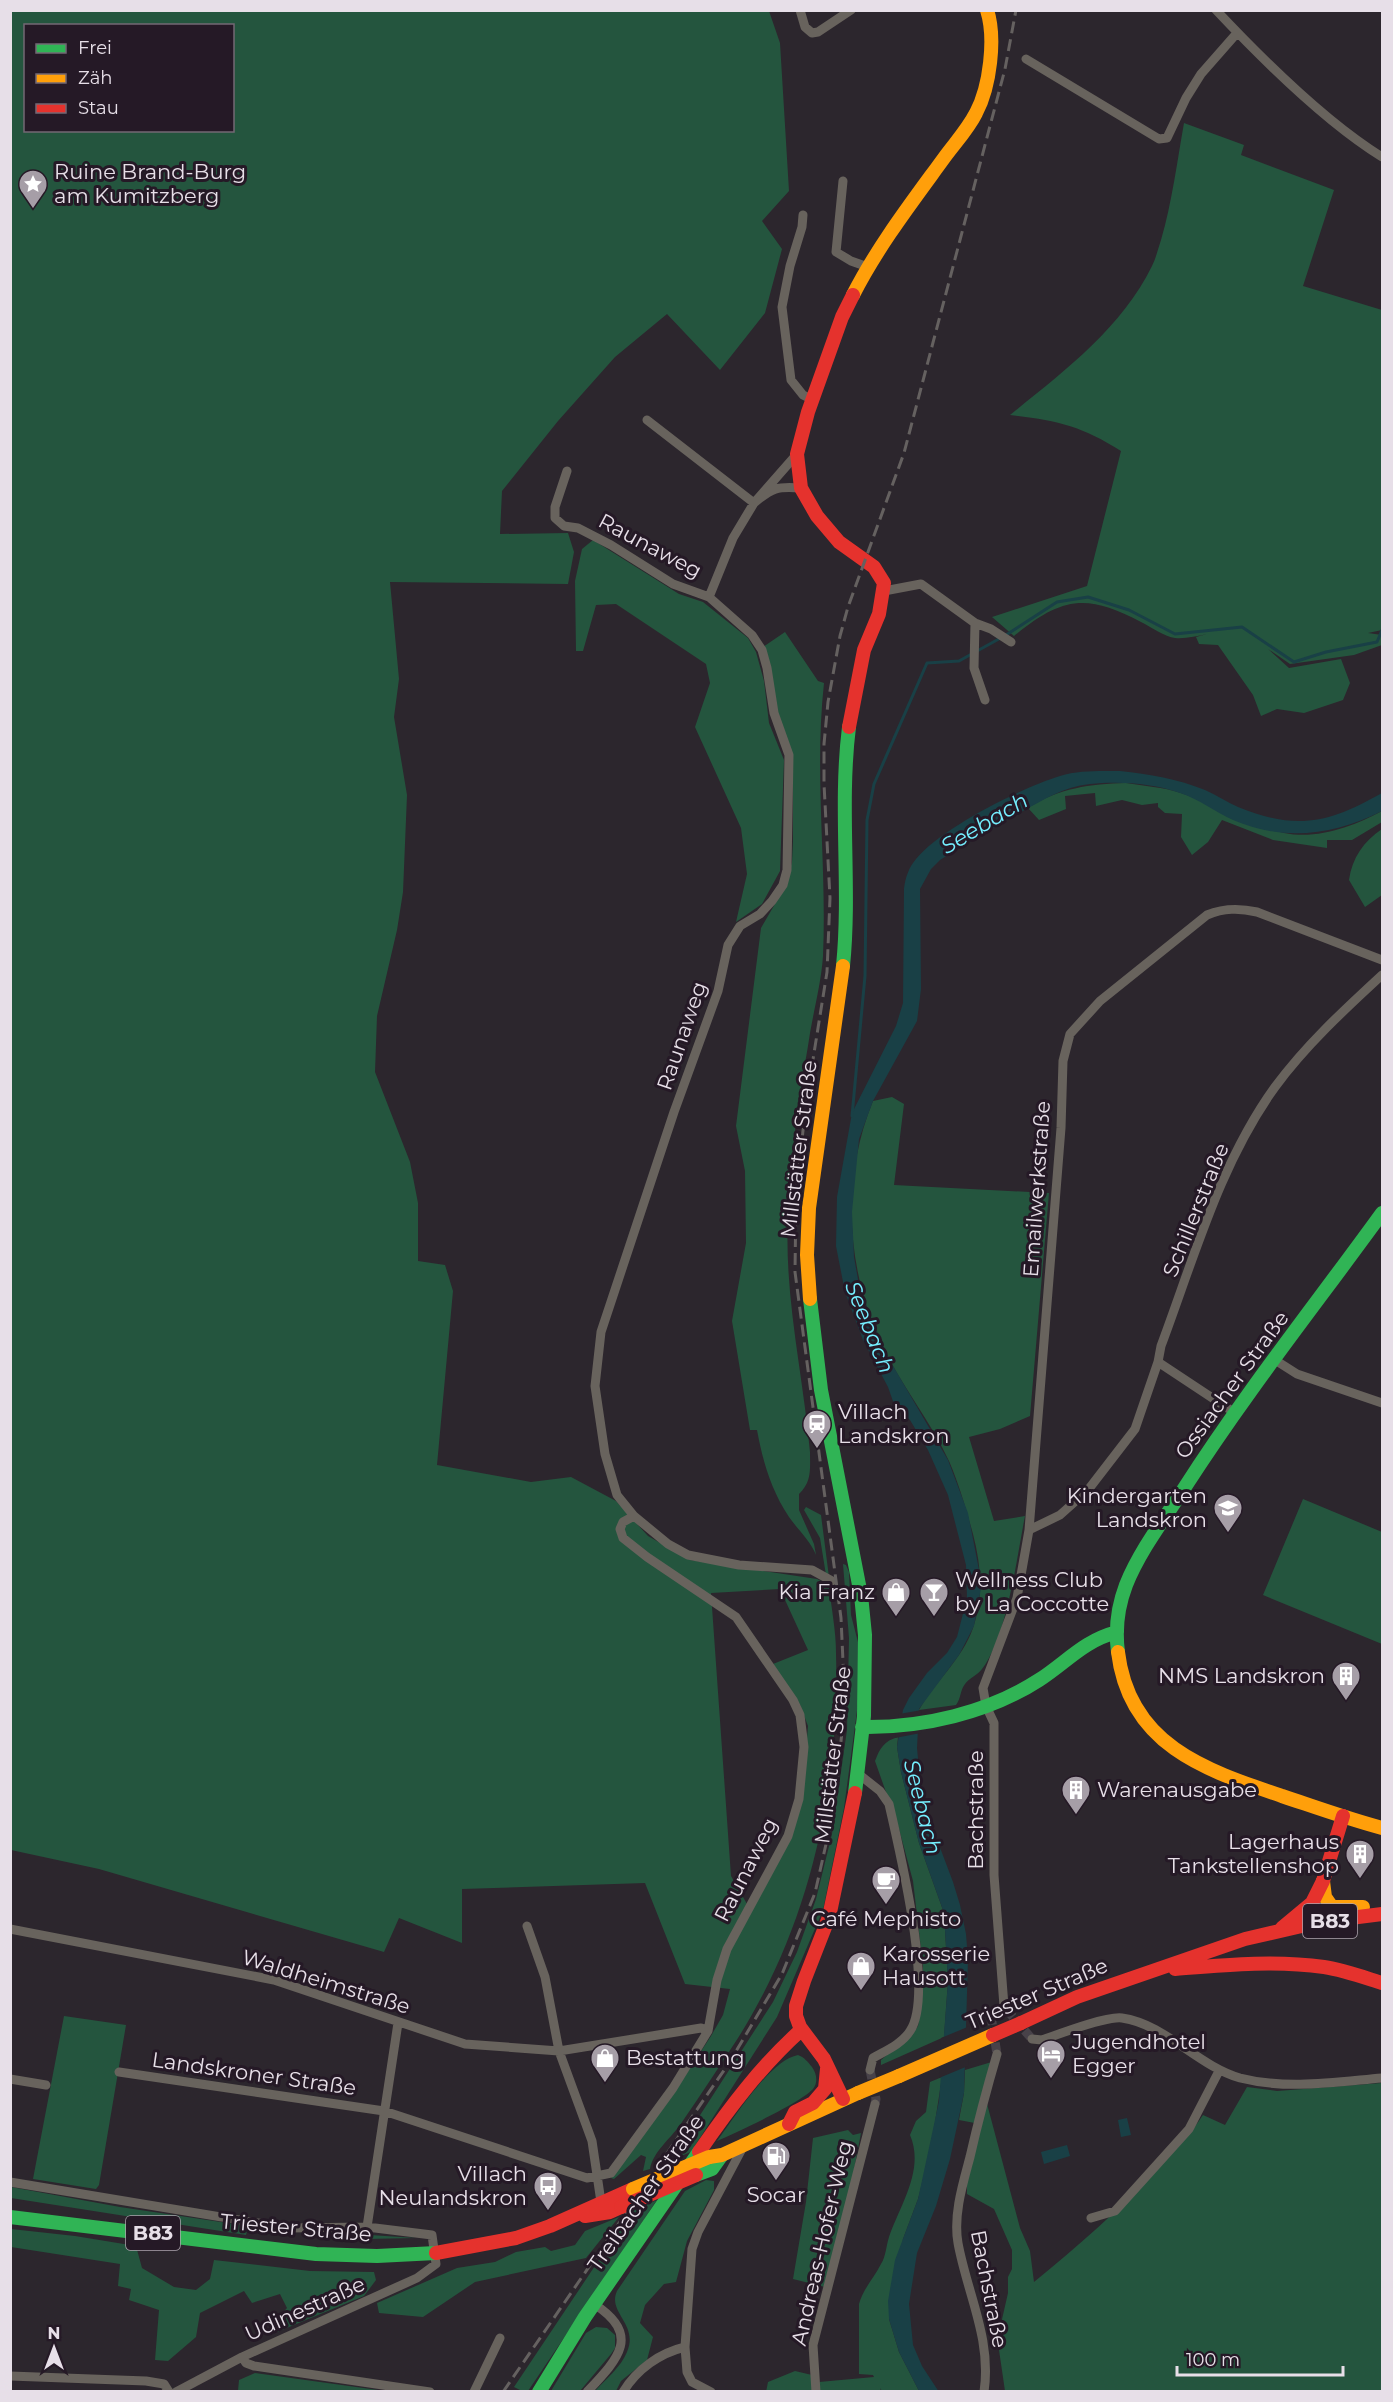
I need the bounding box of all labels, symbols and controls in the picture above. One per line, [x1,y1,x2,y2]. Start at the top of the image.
legend [24,24,234,132]
text: Frei [78,37,112,59]
text: Zäh [78,67,113,89]
text: Stau [78,97,119,119]
place label: Ruine Brand-Burg am Kumitzberg [54,159,246,208]
place icon: Ruine Brand-Burg am Kumitzberg [17,168,49,210]
street label: Raunaweg [594,508,706,583]
water label: Seebach [936,787,1033,860]
street label: Raunaweg [651,978,712,1093]
street label: Millstätter Straße [775,1059,822,1239]
street label: Emailwerkstraße [1018,1100,1055,1278]
street label: Schillerstraße [1157,1139,1234,1280]
water label: Seebach [839,1277,900,1377]
street label: Ossiacher Straße [1170,1306,1294,1464]
place label: Villach Landskron [838,1399,949,1448]
station icon: Villach Landskron [801,1408,833,1450]
place label: Kindergarten Landskron [1067,1483,1207,1532]
school or university icon: Kindergarten Landskron [1212,1492,1244,1534]
place label: Wellness Club by La Coccotte [955,1567,1109,1616]
shop icon: Kia Franz [880,1576,912,1618]
bar icon: Wellness Club by La Coccotte [918,1576,950,1618]
place label: Kia Franz [779,1579,875,1604]
building icon: NMS Landskron [1330,1660,1362,1702]
place label: NMS Landskron [1158,1663,1325,1688]
street label: Millstätter Straße [809,1665,856,1845]
street label: Bachstraße [963,1750,988,1870]
water label: Seebach [898,1757,947,1857]
building icon: Warenausgabe [1060,1774,1092,1816]
place label: Warenausgabe [1097,1777,1257,1802]
street label: Raunaweg [709,1814,782,1926]
place label: Lagerhaus Tankstellenshop [1168,1829,1339,1878]
building icon: Lagerhaus Tankstellenshop [1344,1838,1376,1880]
cafe icon: Café Mephisto [870,1864,902,1906]
road number: B83 [1303,1904,1357,1938]
place label: Café Mephisto [811,1906,961,1931]
place label: Karosserie Hausott [882,1941,990,1990]
street label: Waldheimstraße [239,1944,413,2019]
shop icon: Karosserie Hausott [845,1950,877,1992]
street label: Triester Straße [962,1952,1111,2035]
place label: Jugendhotel Egger [1071,2029,1206,2078]
hotel icon: Jugendhotel Egger [1035,2038,1067,2080]
shop icon: Bestattung [589,2042,621,2084]
place label: Bestattung [626,2045,745,2070]
street label: Landskroner Straße [150,2047,358,2100]
street label: Treibacher Straße [582,2110,709,2276]
street label: Andreas-Hofer-Weg [786,2138,857,2348]
fuel station icon: Socar [760,2140,792,2182]
place label: Villach Neulandskron [378,2161,527,2210]
bus stop icon: Villach Neulandskron [532,2170,564,2212]
place label: Socar [747,2182,805,2207]
street label: Triester Straße [220,2208,373,2247]
road number: B83 [126,2216,180,2250]
street label: Bachstraße [966,2228,1013,2350]
street label: Udinestraße [241,2271,369,2346]
north arrow [24,2318,84,2378]
text: N [48,2324,60,2343]
scale bar [1177,2339,1344,2377]
text: 100 m [1186,2349,1240,2371]

